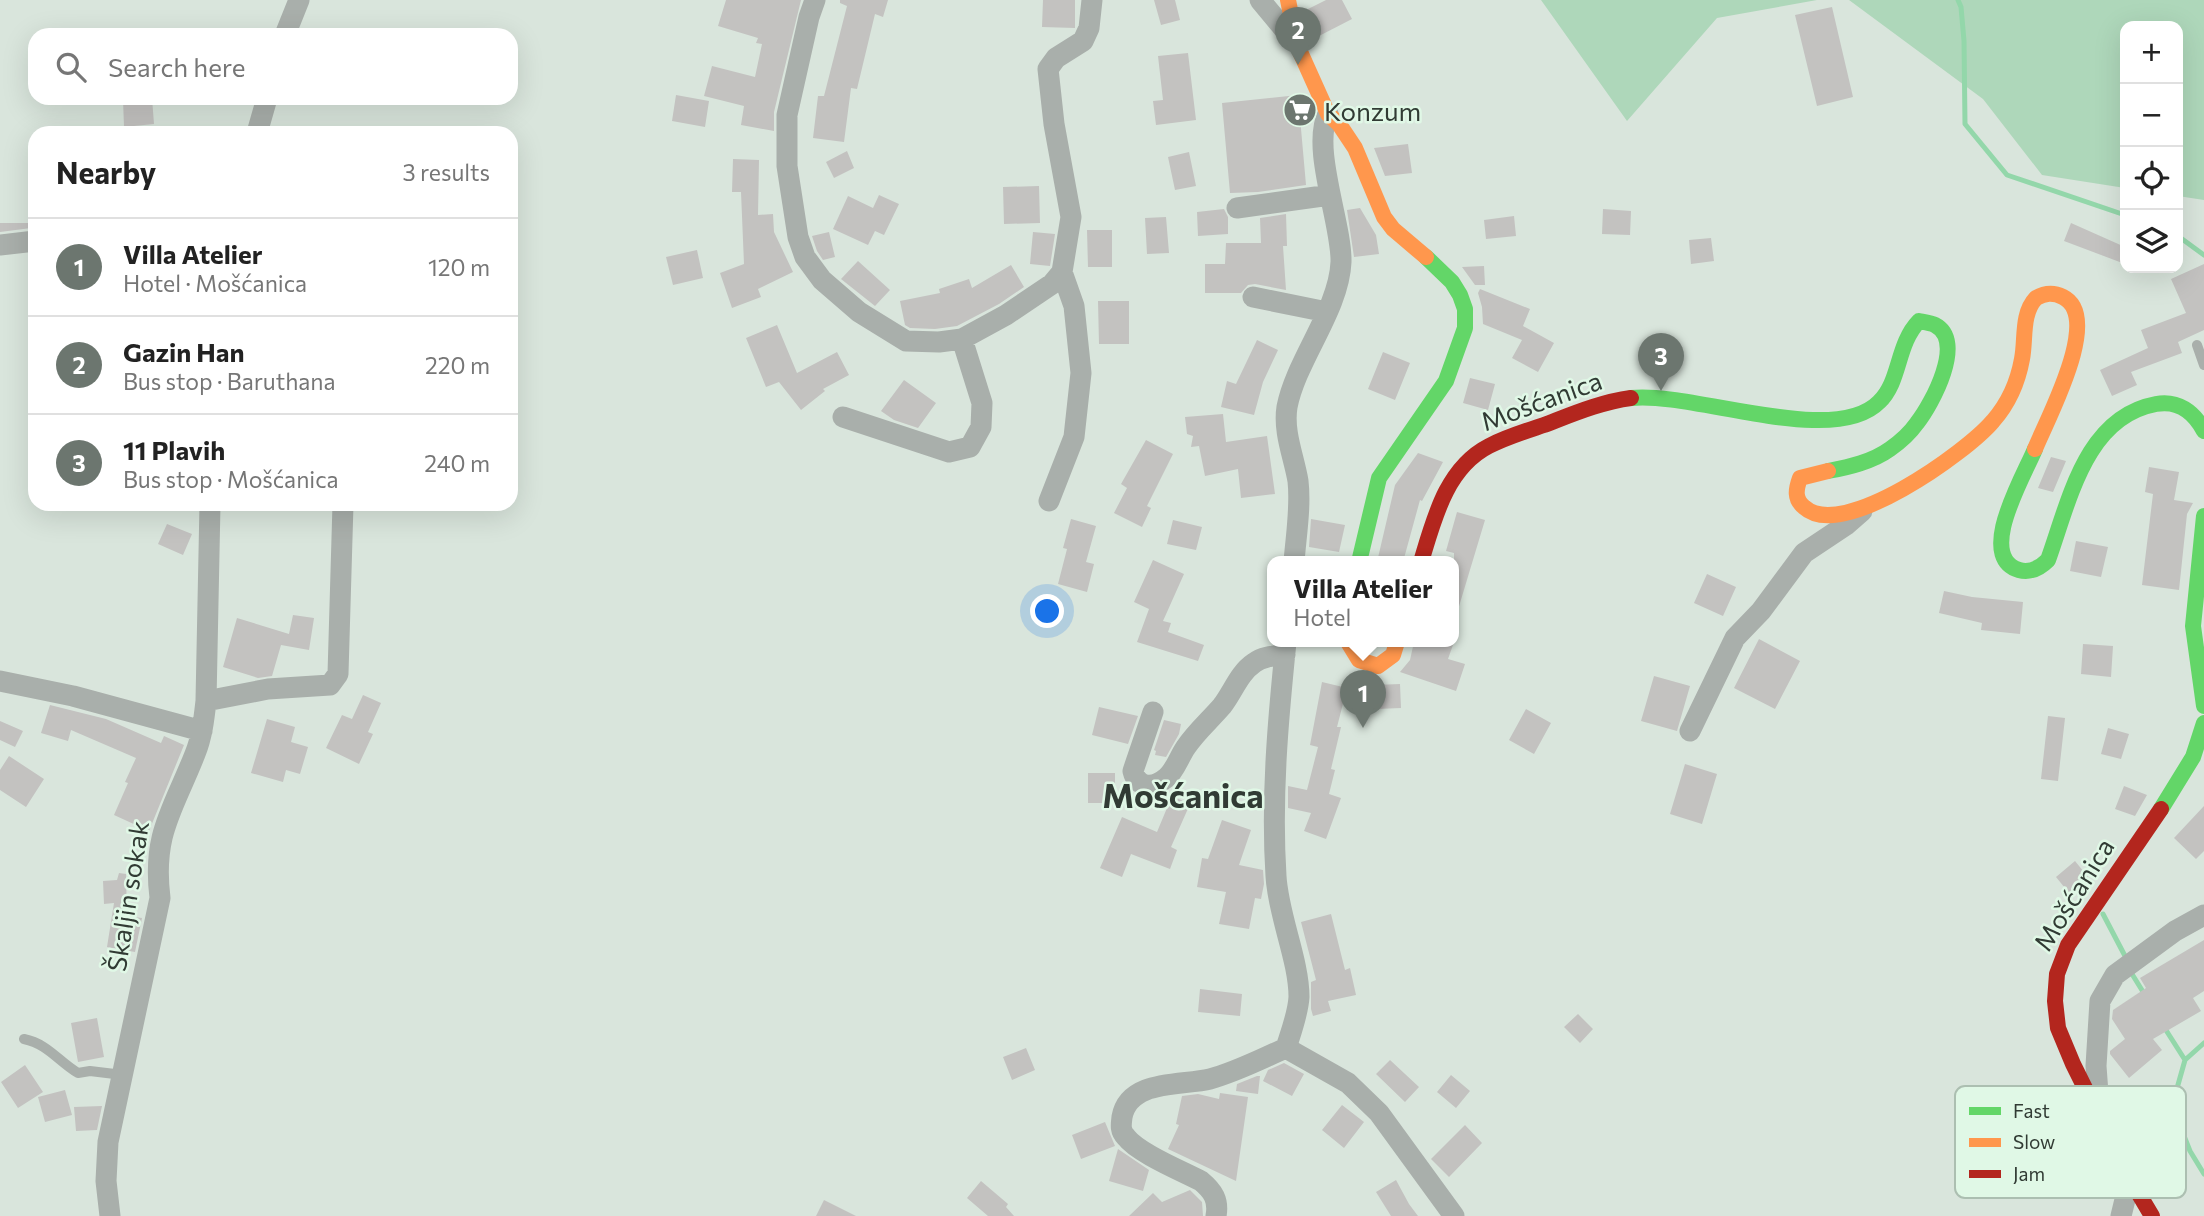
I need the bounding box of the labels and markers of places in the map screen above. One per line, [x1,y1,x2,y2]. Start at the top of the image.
pin: 2 [1275,7,1321,65]
supermarket icon: Konzum [1281,91,1319,129]
place label: Konzum [1324,95,1421,126]
pin: 3 [1638,333,1684,391]
pin: 1 [1340,670,1386,728]

